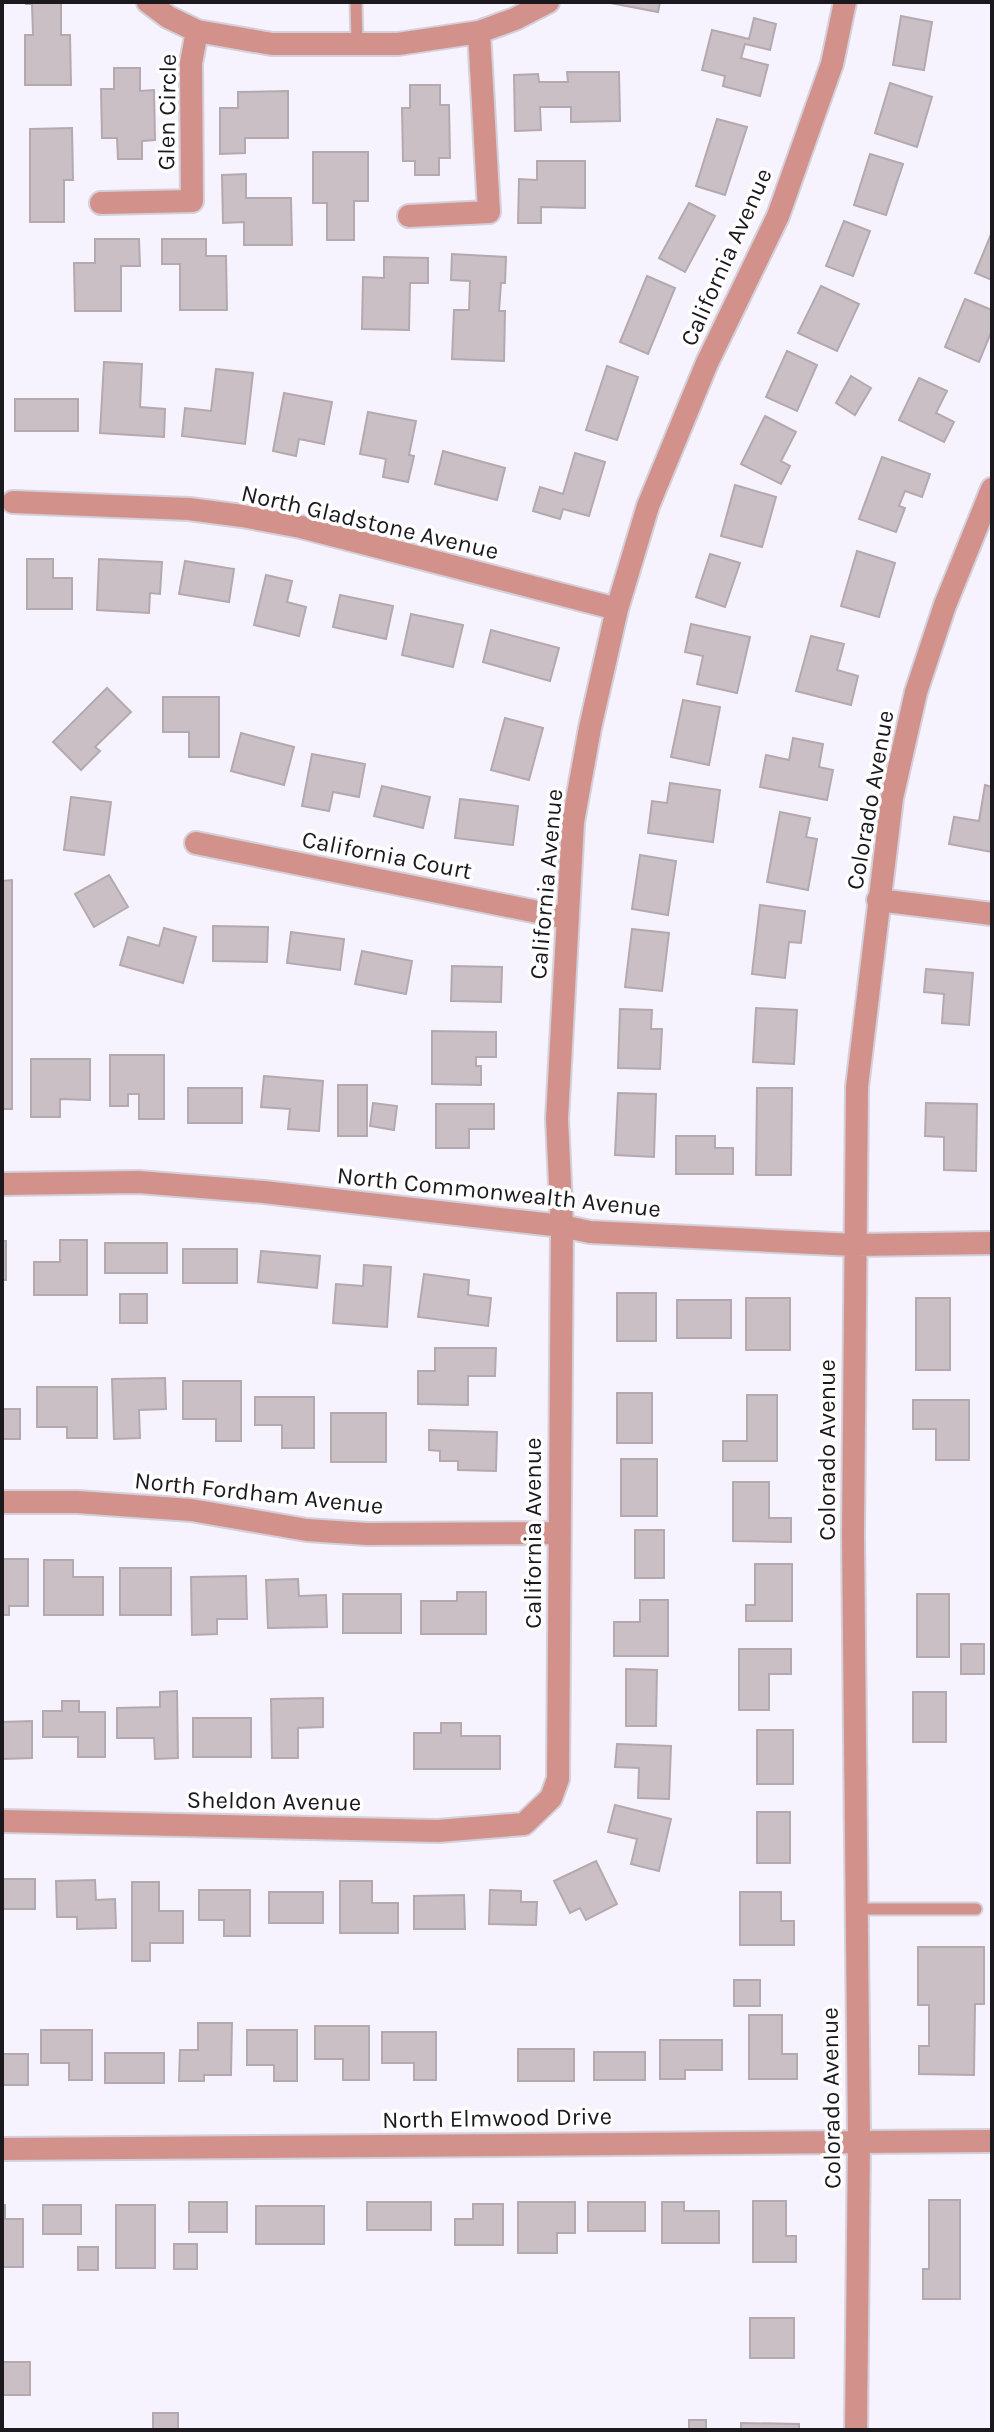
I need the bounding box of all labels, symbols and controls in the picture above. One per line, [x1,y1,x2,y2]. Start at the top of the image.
street label: Glen Circle [152,53,182,171]
street label: California Avenue [674,164,778,350]
street label: North Gladstone Avenue [239,479,501,565]
street label: Colorado Avenue [840,708,900,892]
street label: California Avenue [524,787,568,981]
street label: California Court [300,825,474,885]
street label: North Commonwealth Avenue [336,1161,662,1223]
street label: Colorado Avenue [813,1359,841,1541]
street label: California Avenue [519,1437,547,1629]
street label: North Fordham Avenue [133,1466,385,1520]
street label: Sheldon Avenue [186,1785,362,1817]
street label: Colorado Avenue [815,2007,847,2189]
street label: North Elmwood Drive [382,2102,612,2134]

